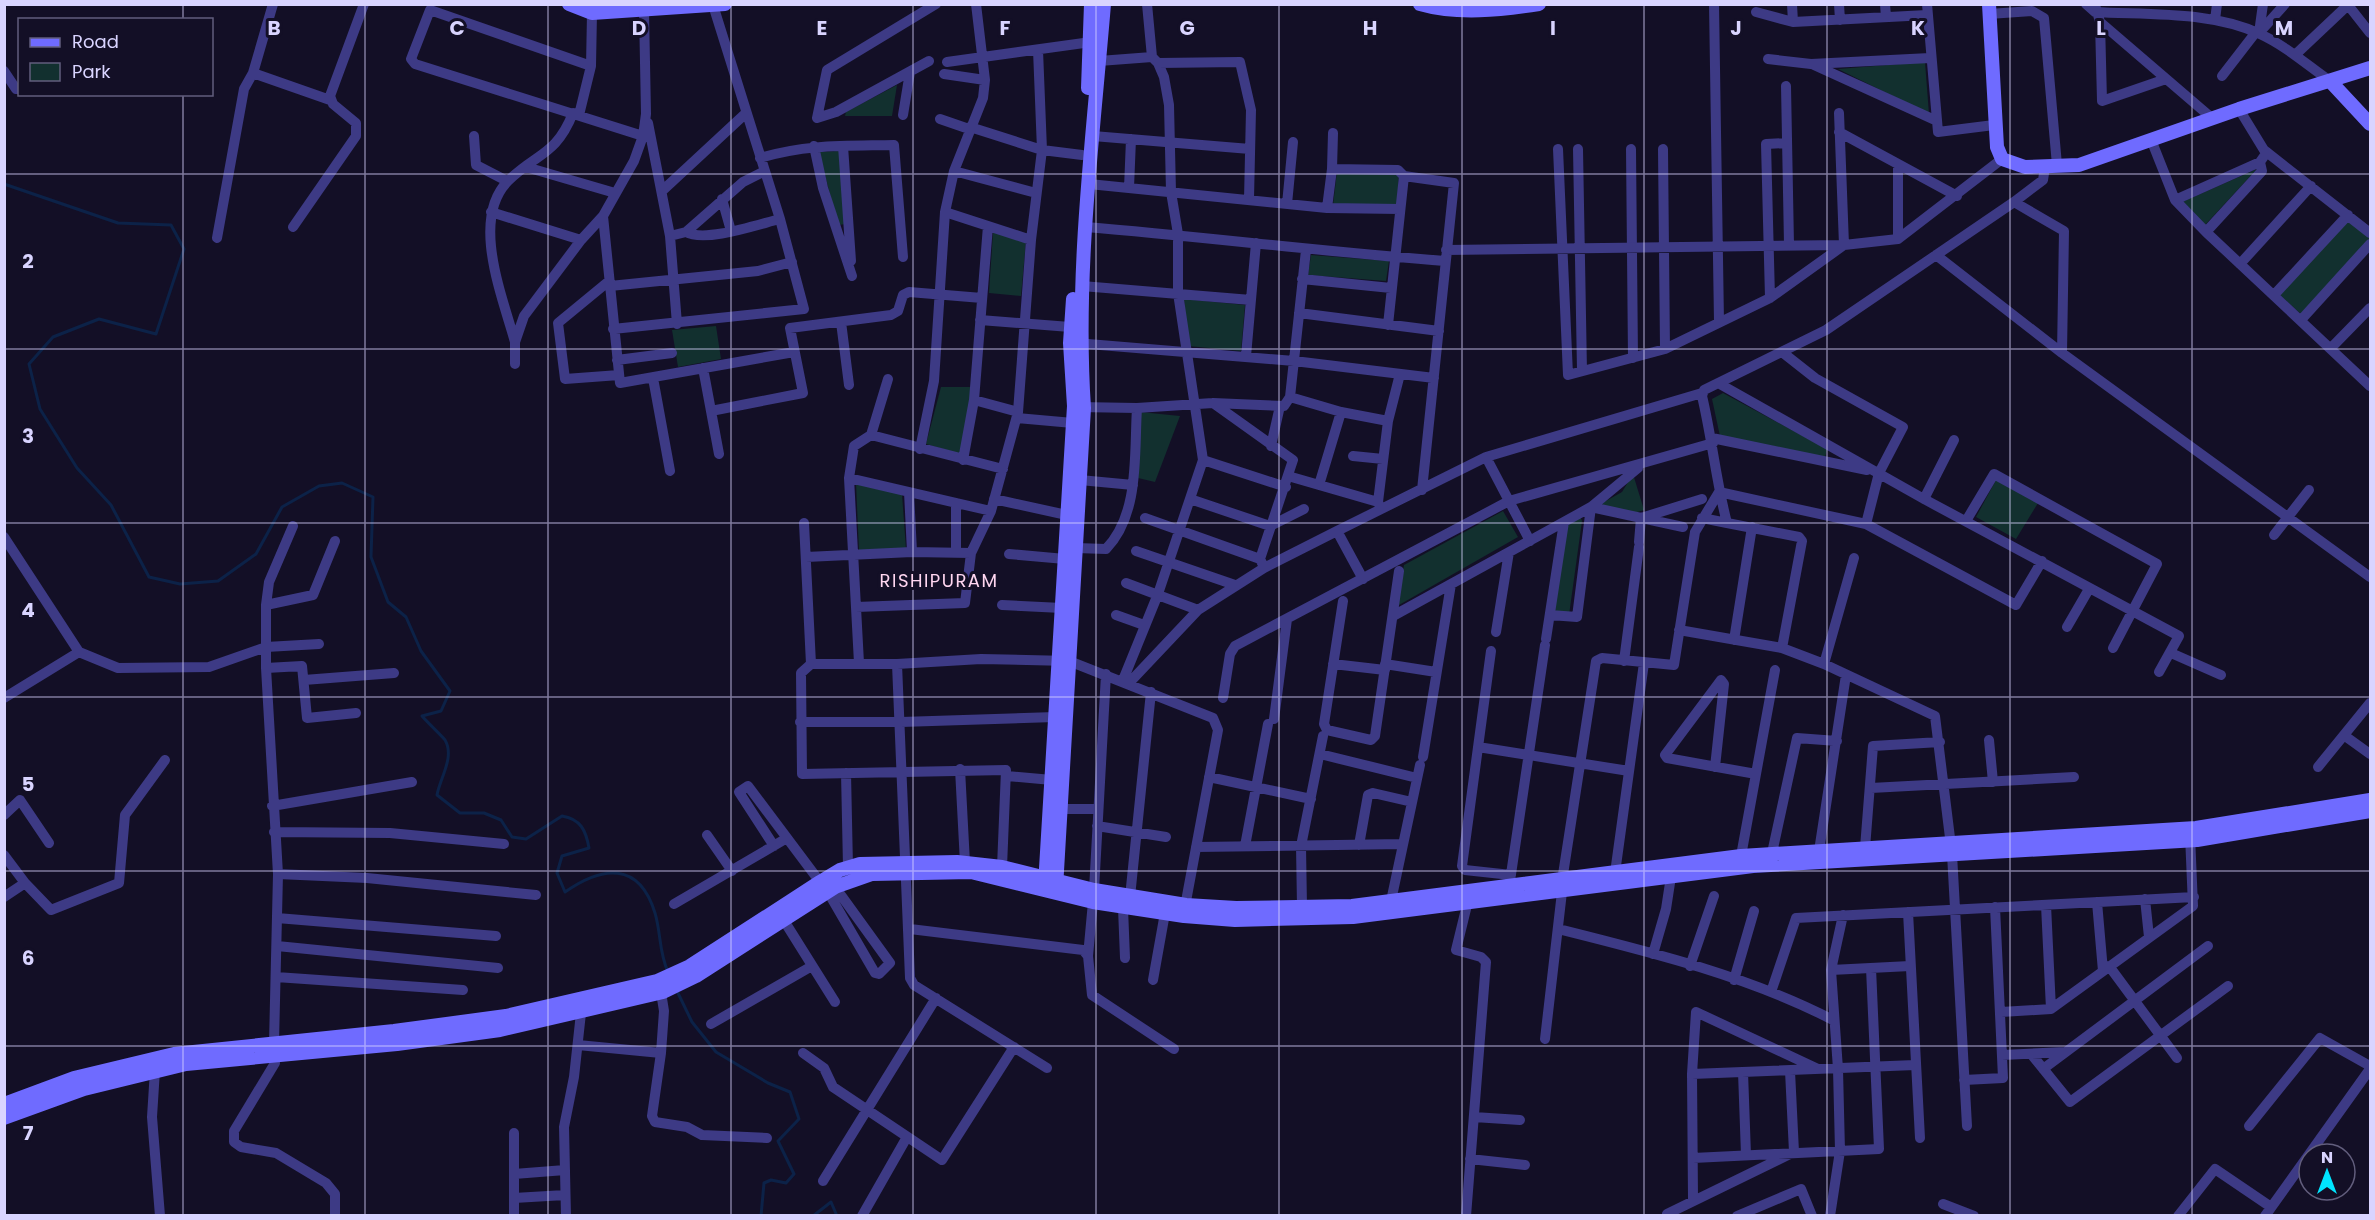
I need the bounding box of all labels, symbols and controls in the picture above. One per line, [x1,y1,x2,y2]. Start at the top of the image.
text: B [267,14,281,42]
text: C [449,14,465,42]
text: D [632,14,646,42]
text: E [817,14,827,42]
text: F [1000,14,1011,42]
text: G [1179,14,1195,42]
text: H [1363,14,1377,42]
text: I [1550,14,1556,42]
text: J [1730,14,1742,42]
text: K [1911,14,1925,42]
text: L [2096,14,2106,42]
text: M [2275,14,2293,42]
legend [18,18,213,96]
text: Road [72,29,119,54]
text: Park [72,59,111,84]
text: 2 [22,247,34,275]
text: 3 [22,422,34,450]
district label: RISHIPURAM [880,568,998,593]
text: 4 [21,596,35,624]
text: 5 [22,770,35,798]
text: 6 [22,944,34,972]
text: 7 [23,1119,34,1147]
north arrow [2297,1142,2357,1202]
text: N [2321,1146,2333,1169]

